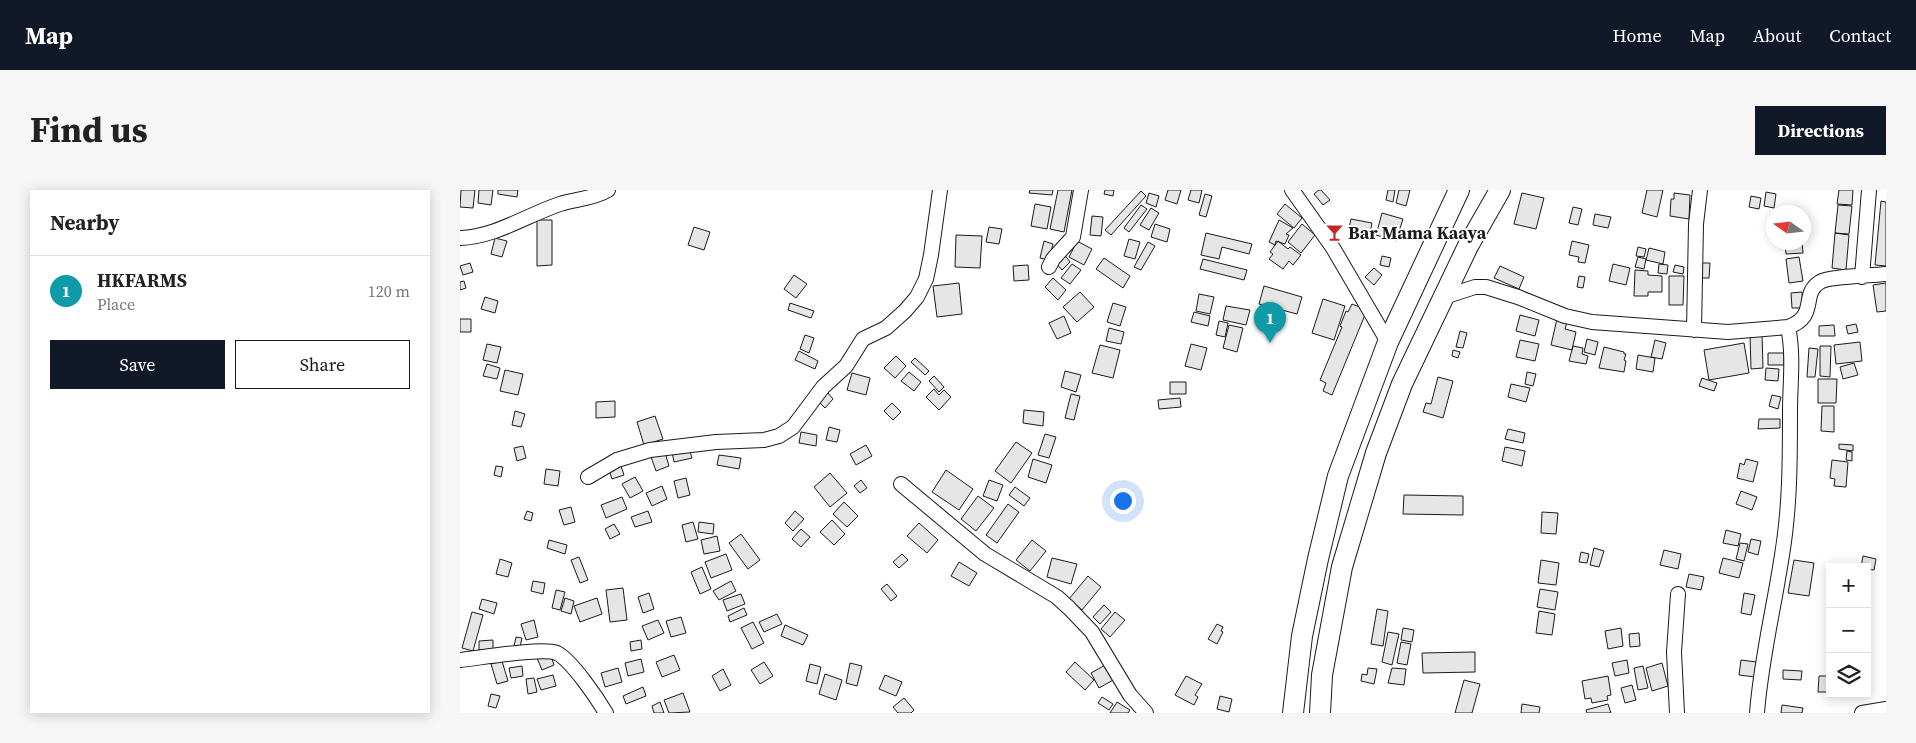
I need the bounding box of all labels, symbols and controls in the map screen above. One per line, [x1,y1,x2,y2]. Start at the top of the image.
text: Map [25,19,73,52]
text: Home [1613,23,1662,48]
text: Map [1690,23,1725,48]
text: About [1753,23,1801,48]
text: Contact [1829,23,1891,48]
text: Find us [30,106,148,154]
button: Directions [1755,106,1886,155]
north arrow [1766,205,1811,250]
text: Nearby [50,208,120,237]
place label: Bar Mama Kaaya [1348,220,1487,245]
bar icon: Bar Mama Kaaya [1324,222,1344,242]
text: HKFARMS [97,267,187,293]
text: 1 [62,280,70,302]
text: 120 m [368,280,410,302]
text: Place [97,293,135,315]
pin: 1 [1254,302,1286,343]
button: Save [50,340,225,389]
button: Share [235,340,410,389]
your location [1110,488,1136,514]
map controls [1826,563,1871,698]
button: + [1826,563,1871,608]
button: − [1826,608,1871,653]
button: layers [1826,653,1871,698]

